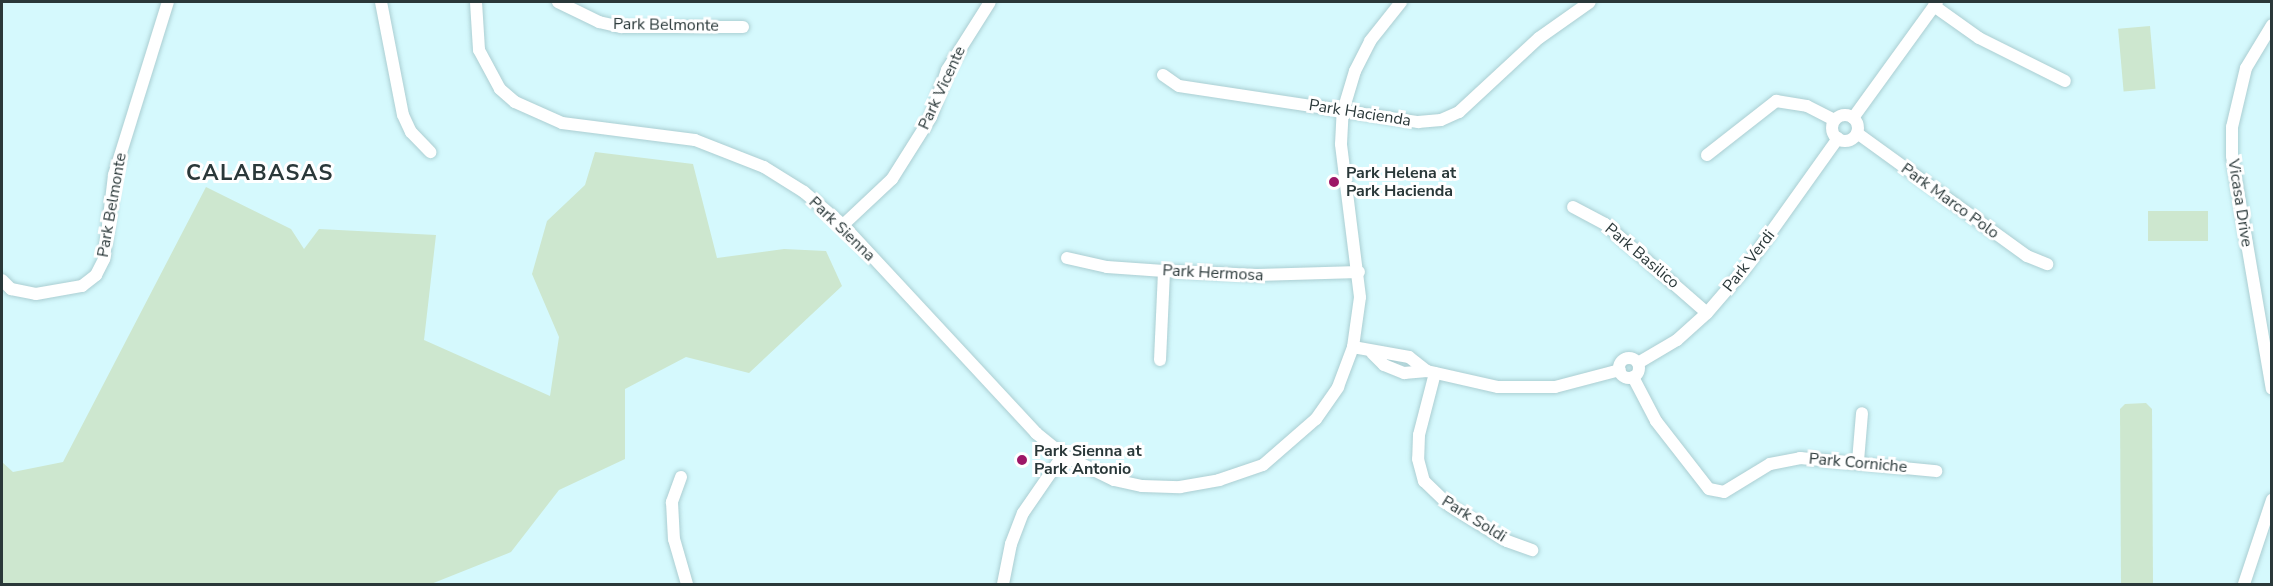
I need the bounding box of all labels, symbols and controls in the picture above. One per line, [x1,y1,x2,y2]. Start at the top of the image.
street label: Park Belmonte [613,14,719,36]
street label: Park Vicente [914,43,970,133]
street label: Park Hacienda [1308,95,1412,131]
street label: Park Belmonte [93,151,131,259]
street label: Vicasa Drive [2224,158,2256,248]
street label: Park Marco Polo [1897,159,2003,243]
district label: CALABASAS [186,161,334,187]
place label: Park Helena at Park Hacienda [1346,163,1456,201]
marker: Park Helena at Park Hacienda [1327,175,1341,189]
street label: Park Sienna [805,193,879,265]
street label: Park Basilico [1601,219,1683,293]
street label: Park Verdi [1719,226,1779,296]
street label: Park Hermosa [1162,261,1264,285]
place label: Park Sienna at Park Antonio [1034,441,1142,479]
street label: Park Corniche [1808,449,1908,477]
marker: Park Sienna at Park Antonio [1015,453,1029,467]
street label: Park Soldi [1438,492,1510,546]

